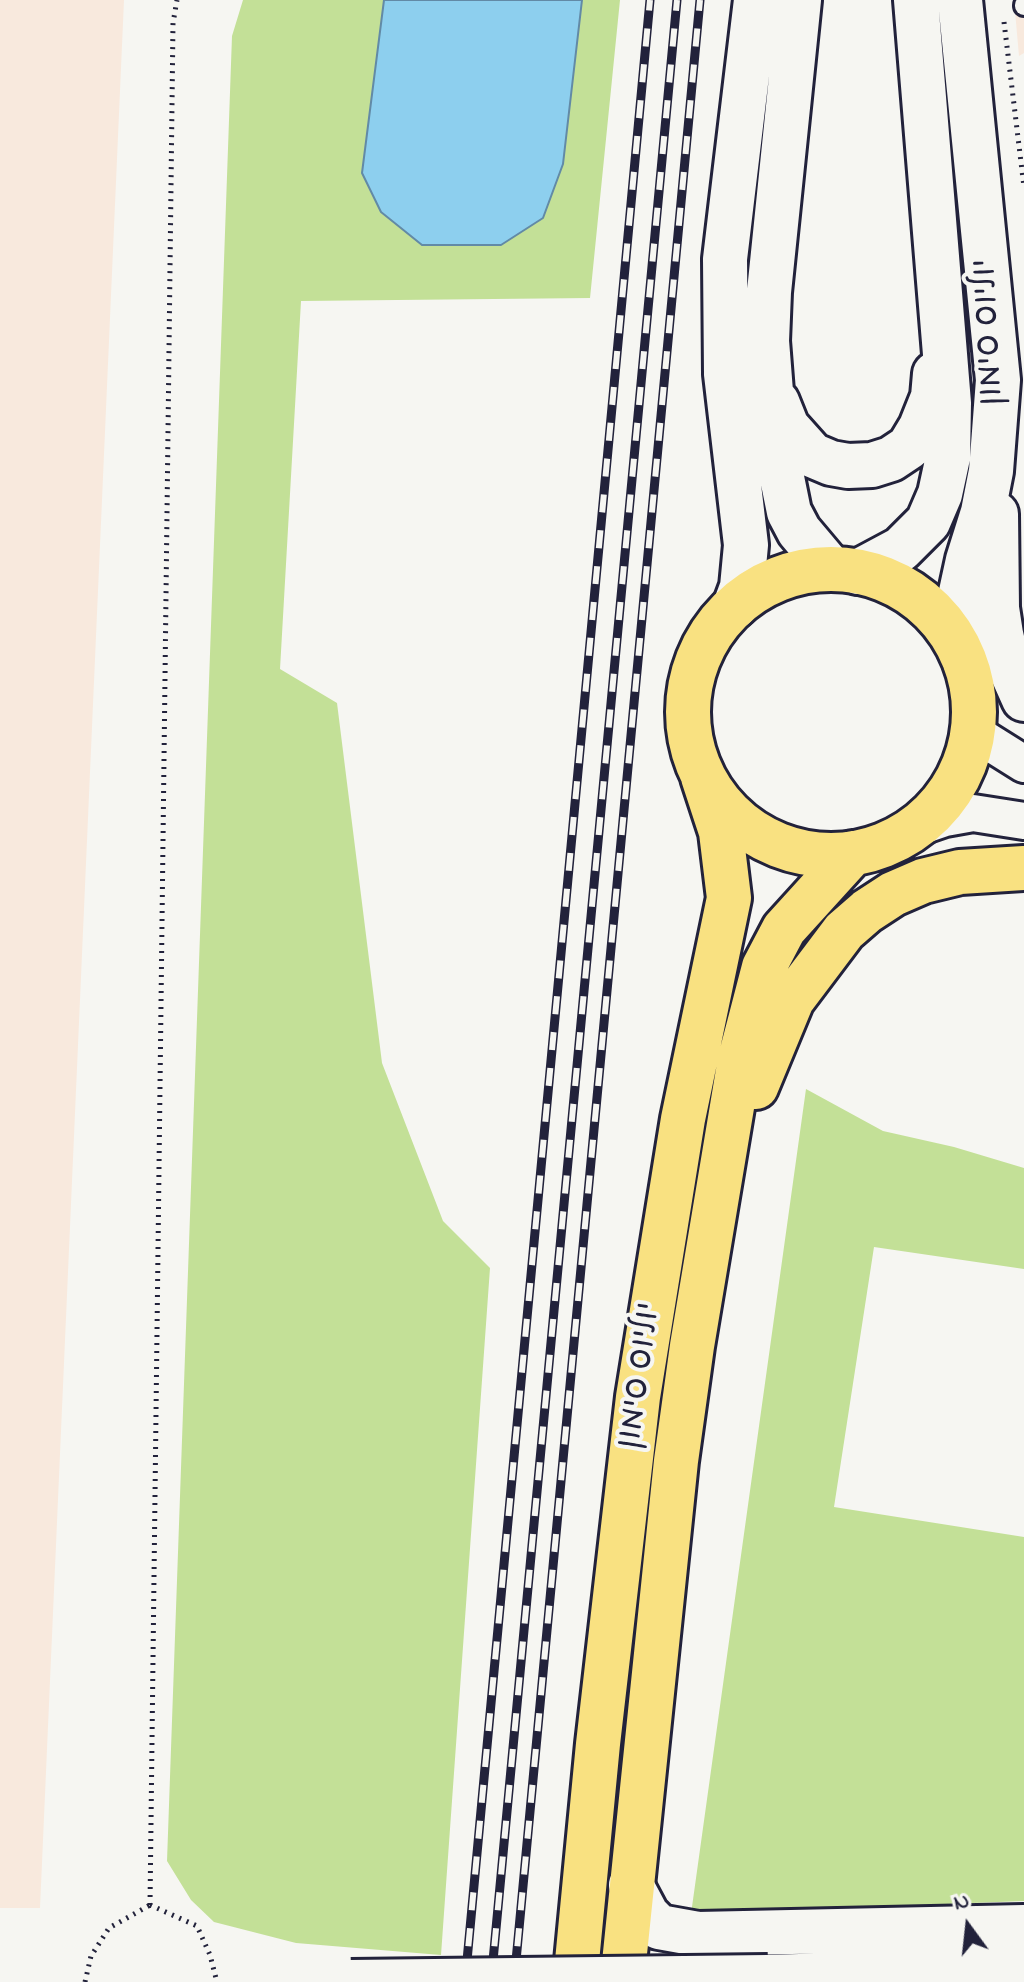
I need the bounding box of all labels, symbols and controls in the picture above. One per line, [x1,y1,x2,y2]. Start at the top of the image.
street label: יוליוס סימון [967,257,1015,407]
street label: יוליוס סימון [612,1300,672,1452]
text: N [950,1885,973,1920]
north arrow [928,1886,1008,1966]

